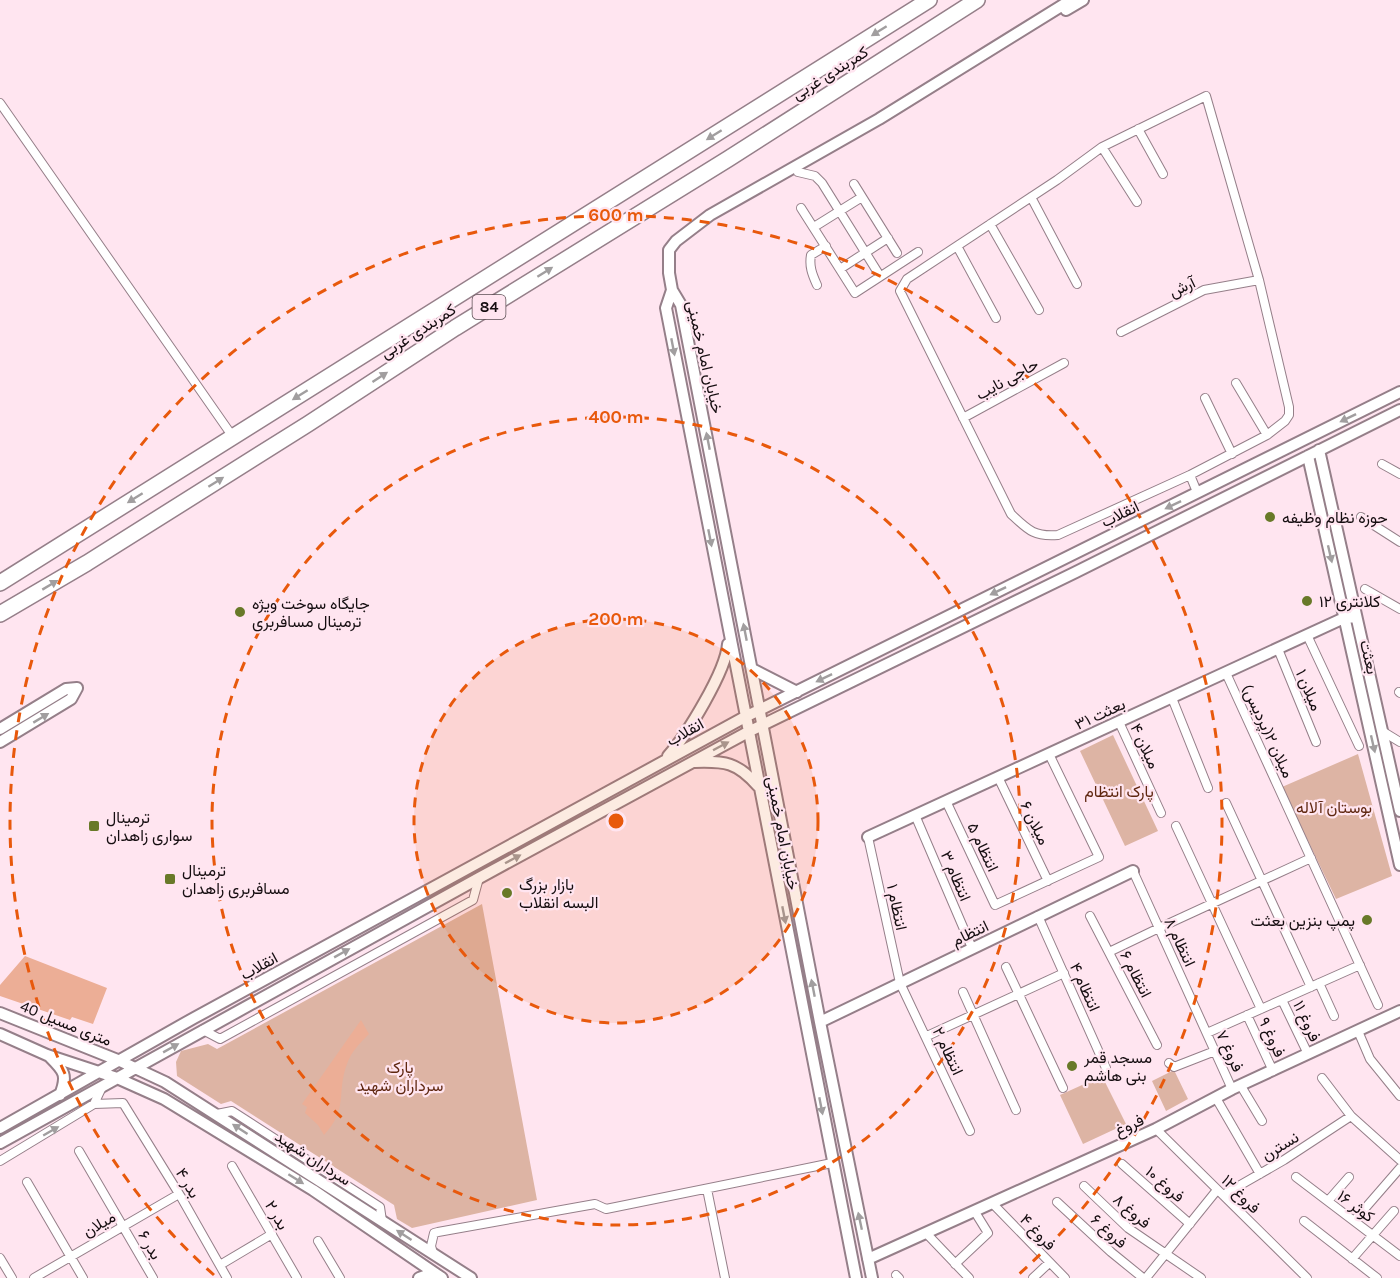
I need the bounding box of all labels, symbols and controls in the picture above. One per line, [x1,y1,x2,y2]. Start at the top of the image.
one-way arrow [872,25,888,37]
street label: کمربندی غربی [788,42,872,105]
one-way arrow [706,129,722,140]
text: 600 m [588,204,644,226]
one-way arrow [537,267,553,278]
street label: آرش [1166,272,1200,302]
road number: 84 [472,295,506,319]
street label: کمربندی غربی [377,299,460,363]
street label: خیابان امام خمینی [682,299,727,416]
one-way arrow [669,337,678,356]
street label: حاجی نایب [972,354,1042,405]
one-way arrow [372,371,388,383]
one-way arrow [292,389,308,400]
text: 400 m [588,406,644,428]
one-way arrow [1339,413,1356,422]
one-way arrow [703,431,712,450]
one-way arrow [208,477,224,488]
one-way arrow [127,493,143,504]
street label: انقلاب [1098,497,1142,531]
one-way arrow [1164,499,1182,509]
place label: حوزه نظام وظیفه [1282,508,1388,528]
marker: حوزه نظام وظیفه [1263,510,1277,524]
one-way arrow [706,529,715,548]
one-way arrow [1325,545,1335,563]
one-way arrow [42,579,58,590]
one-way arrow [990,587,1007,596]
place label: کلانتری ۱۲ [1319,592,1380,612]
place label: جایگاه سوخت ویژه ترمینال مسافربری [252,594,370,632]
marker: کلانتری ۱۲ [1300,594,1314,608]
marker: جایگاه سوخت ویژه ترمینال مسافربری [233,605,247,619]
text: 200 m [588,608,644,630]
one-way arrow [740,622,749,641]
street label: بعثت [1356,638,1382,676]
street label: میلان ۱ [1292,666,1326,714]
one-way arrow [815,674,832,683]
street label: میلان ۲(پردیس) [1236,681,1298,782]
street label: بعثت ۳۱ [1072,694,1128,734]
one-way arrow [33,712,49,723]
street label: انقلاب [663,714,707,750]
street label: میلان ۴ [1126,720,1164,772]
one-way arrow [1368,735,1378,753]
one-way arrow [713,741,730,751]
street label: خیابان امام خمینی [762,775,803,892]
park label: پارک انتظام [1084,782,1154,803]
street label: میلان ۶ [1016,798,1054,848]
park label: بوستان آلاله [1296,798,1372,818]
place label: ترمینال سواری زاهدان [106,808,192,846]
centre of rings [606,811,626,831]
marker: ترمینال سواری زاهدان [87,819,101,833]
street label: انتظام ۵ [963,820,1003,875]
street label: انتظام ۳ [936,848,975,904]
one-way arrow [504,854,521,864]
place label: ترمینال مسافربری زاهدان [182,861,290,899]
marker: ترمینال مسافربری زاهدان [163,872,177,886]
place label: بازار بزرگ البسه انقلاب [519,875,598,912]
street label: انتظام ۱ [882,882,911,932]
marker: بازار بزرگ البسه انقلاب [500,886,514,900]
one-way arrow [780,906,789,925]
place label: پمپ بنزین بعثت [1251,911,1355,932]
marker: پمپ بنزین بعثت [1360,913,1374,927]
street label: انتظام ۸ [1160,915,1200,970]
street label: انتظام [949,916,992,951]
street label: انتظام ۶ [1115,947,1156,1001]
street label: انقلاب [237,948,281,984]
one-way arrow [334,948,351,958]
street label: انتظام ۴ [1065,960,1104,1015]
one-way arrow [808,979,817,998]
street label: 40 متری مسیل [17,996,114,1051]
street label: فروغ ۱۱ [1287,997,1325,1045]
street label: فروغ ۹ [1253,1014,1289,1061]
street label: انتظام ۲ [928,1024,967,1078]
street label: فروغ ۷ [1210,1027,1248,1076]
one-way arrow [163,1043,180,1053]
place label: مسجد قمر بنی هاشم [1083,1048,1152,1086]
park label: پارک سرداران شهید [357,1058,443,1096]
marker: مسجد قمر بنی هاشم [1065,1059,1079,1073]
one-way arrow [817,1097,826,1116]
street label: فروغ [1111,1110,1148,1142]
one-way arrow [232,1124,249,1135]
one-way arrow [43,1126,59,1137]
street label: سرداران شهید [271,1126,354,1190]
street label: نسترن [1258,1127,1303,1166]
street label: فروغ ۱۰ [1140,1162,1188,1208]
street label: بدر ۴ [171,1165,204,1202]
street label: فروغ ۱۲ [1216,1171,1264,1219]
one-way arrow [287,1174,304,1185]
street label: کوثر ۱۶ [1333,1186,1378,1227]
street label: فروغ ۸ [1108,1190,1155,1234]
street label: بدر ۲ [260,1197,293,1234]
street label: میلان [79,1207,119,1241]
street label: فروغ ۴ [1015,1210,1060,1256]
street label: فروغ ۶ [1086,1210,1131,1254]
one-way arrow [855,1211,864,1230]
street label: بدر ۶ [133,1227,166,1263]
one-way arrow [396,1230,412,1241]

